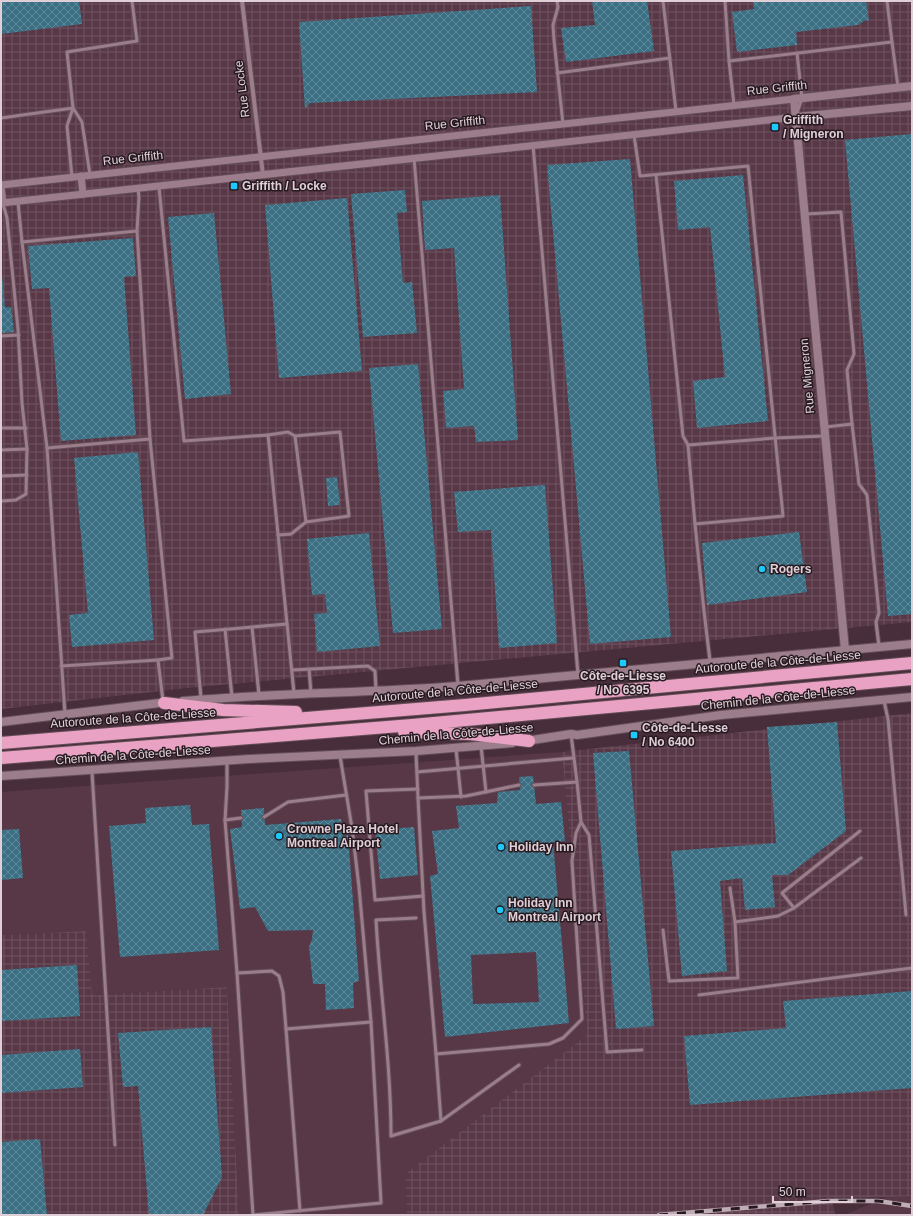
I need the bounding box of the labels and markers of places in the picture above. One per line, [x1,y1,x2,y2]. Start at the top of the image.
place label: Griffith / Migneron [783,113,844,141]
marker: Griffith / Migneron [770,122,780,132]
place label: Griffith / Locke [242,179,327,193]
marker: Griffith / Locke [229,181,239,191]
place label: Rogers [770,562,812,576]
marker: Rogers [757,564,767,574]
marker: Côte-de-Liesse / No 6395 [618,658,628,668]
place label: Côte-de-Liesse / No 6395 [580,669,666,697]
place label: Côte-de-Liesse / No 6400 [642,721,728,749]
marker: Côte-de-Liesse / No 6400 [629,730,639,740]
place label: Crowne Plaza Hotel Montreal Airport [287,822,398,850]
marker: Crowne Plaza Hotel Montreal Airport [274,831,284,841]
place label: Holiday Inn [509,840,574,854]
marker: Holiday Inn [496,842,506,852]
place label: Holiday Inn Montreal Airport [508,896,601,924]
marker: Holiday Inn Montreal Airport [495,905,505,915]

